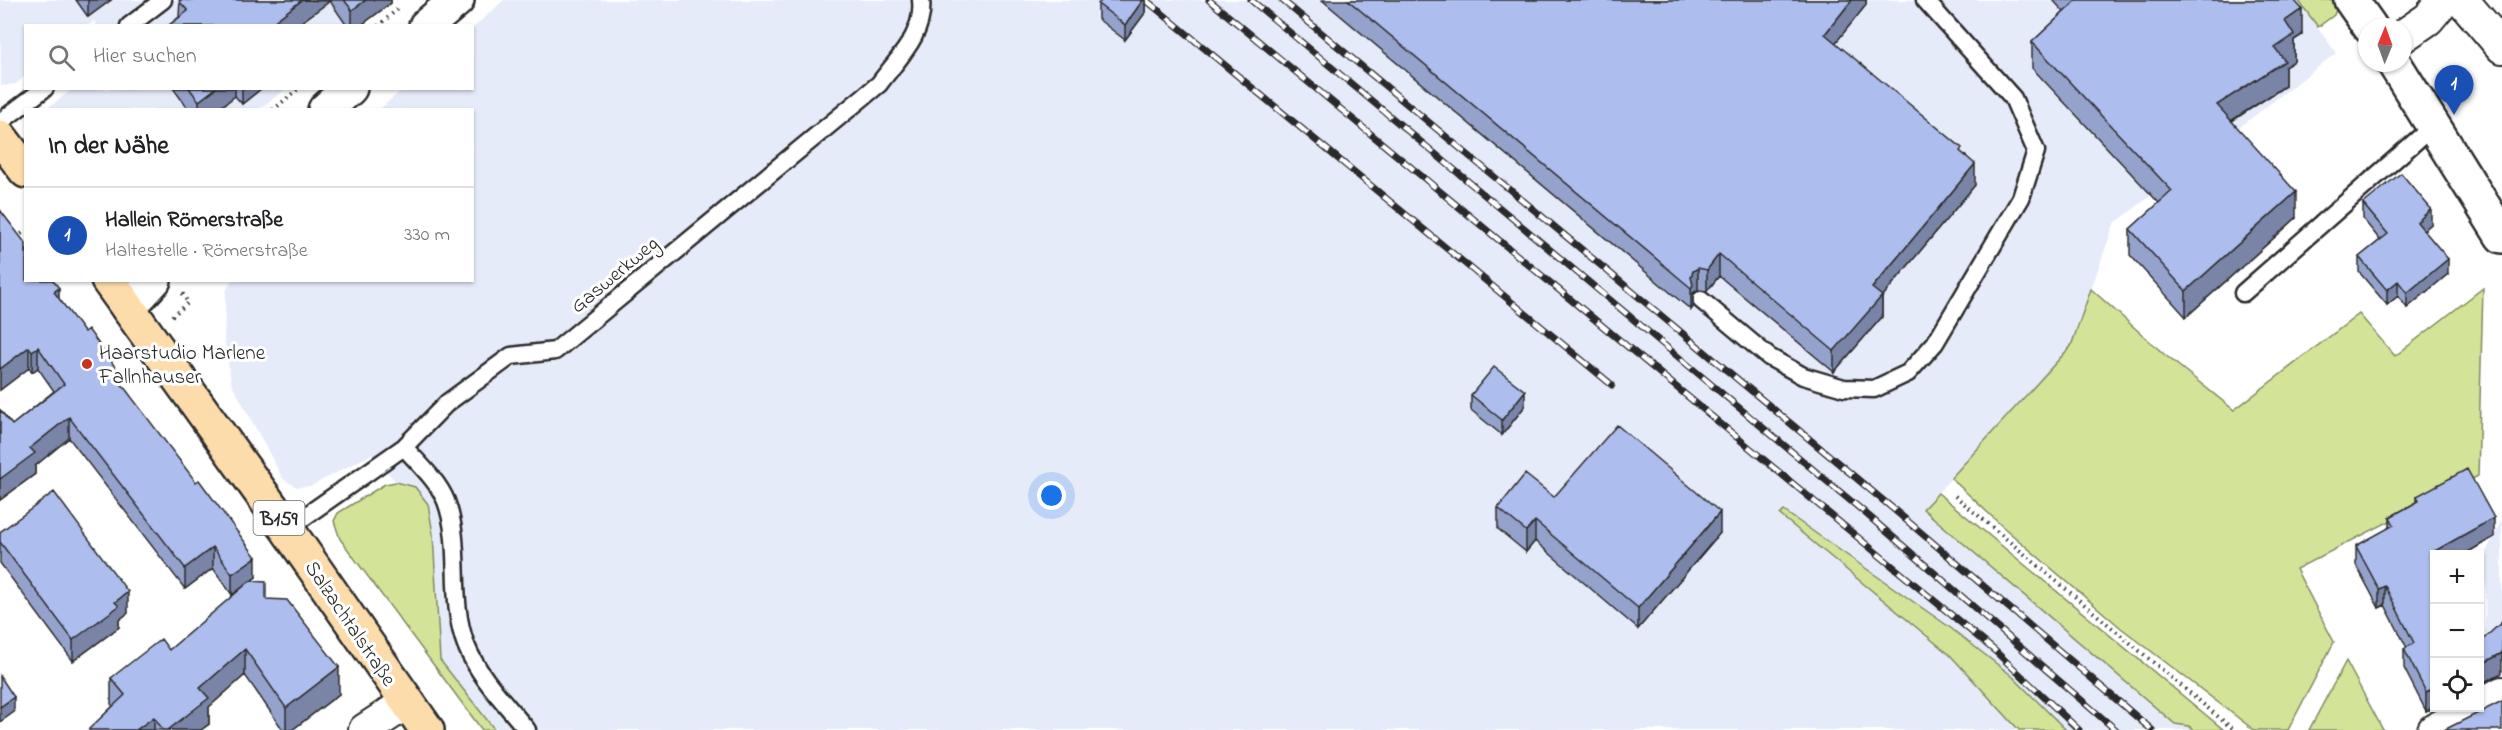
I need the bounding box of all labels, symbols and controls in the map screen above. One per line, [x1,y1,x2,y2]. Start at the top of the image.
north arrow [2358,18,2412,72]
search box [24,24,474,90]
icon: search [45,41,78,74]
text: Hier suchen [93,41,197,73]
pin: 1 [2434,66,2474,115]
text: In der Nähe [48,128,169,166]
text: Hallein Römerstraße [105,205,283,237]
text: 1 [64,221,71,250]
text: 330 m [404,221,450,250]
street label: Gaswerkweg [565,230,667,323]
text: Haltestelle · Römerstraße [105,237,308,266]
place label: Haarstudio Marlene Fallnhauser [98,339,266,393]
marker: Haarstudio Marlene Fallnhauser [80,357,94,371]
your location [1037,481,1066,510]
road number: B159 [254,501,304,535]
map controls [2430,550,2484,712]
button: + [2430,550,2484,604]
street label: Salzachtalstraße [296,555,403,693]
button: − [2430,604,2484,658]
button: locate [2430,658,2484,712]

